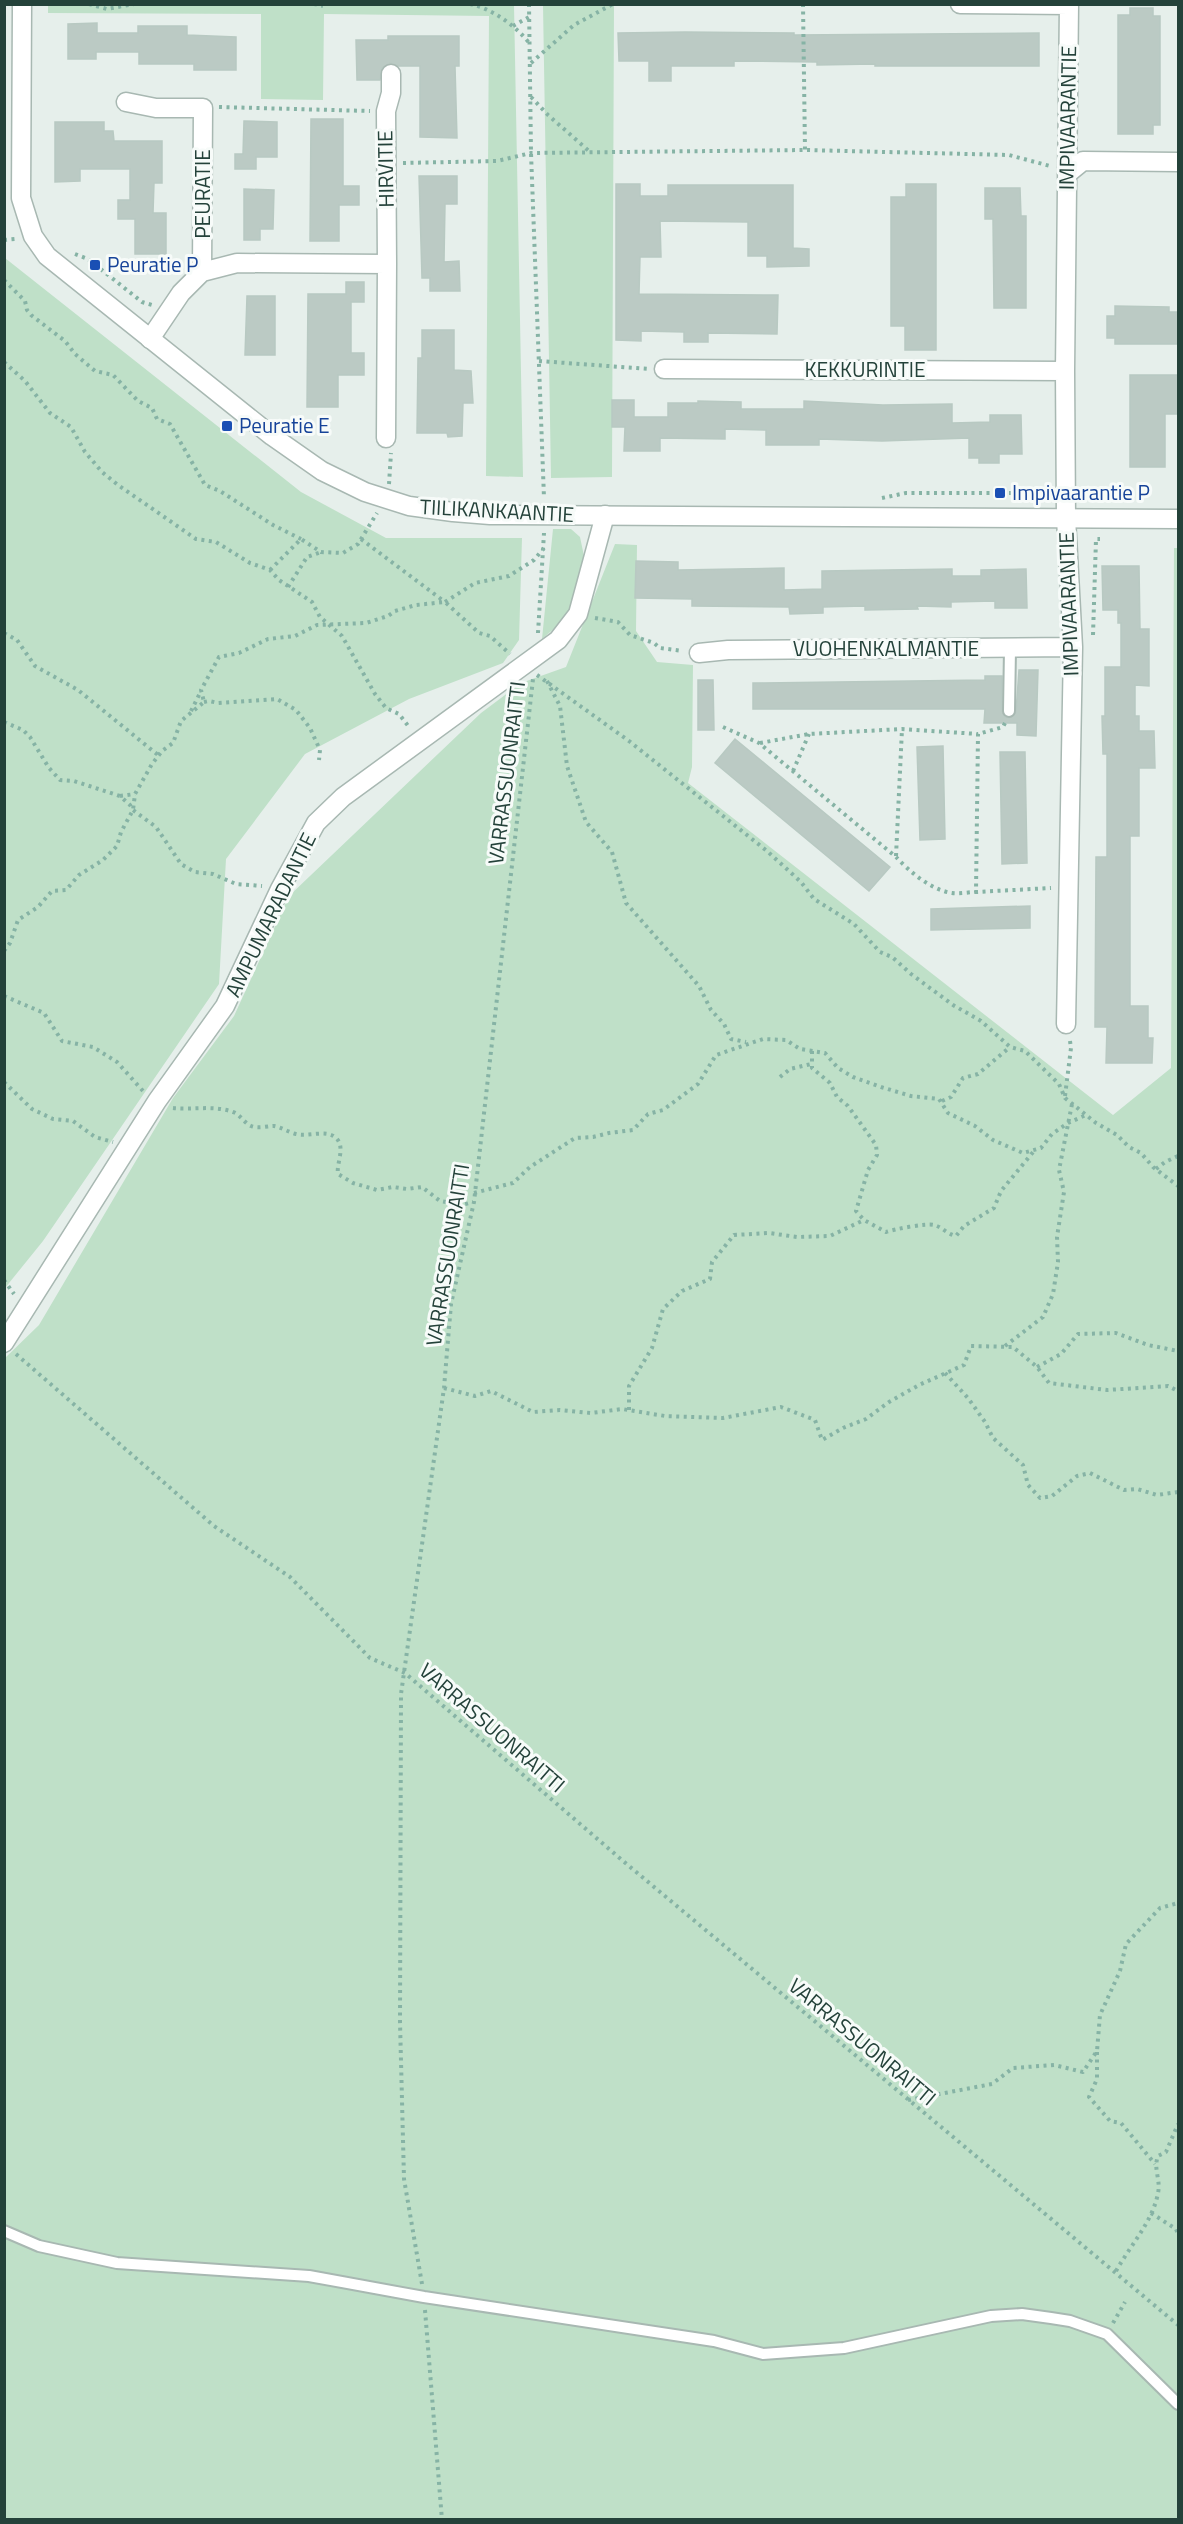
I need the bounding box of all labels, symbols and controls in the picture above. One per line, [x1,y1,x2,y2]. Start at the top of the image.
street label: IMPIVAARANTIE [1050,46,1084,190]
street label: HIRVITIE [368,130,402,208]
street label: PEURATIE [186,149,218,239]
place label: Peuratie P [107,248,199,280]
marker: Peuratie P [88,258,102,272]
street label: KEKKURINTIE [804,353,926,385]
place label: Peuratie E [239,409,330,441]
marker: Peuratie E [220,419,234,433]
place label: Impivaarantie P [1012,476,1150,508]
marker: Impivaarantie P [993,486,1007,500]
street label: TIILIKANKAANTIE [419,490,575,530]
street label: IMPIVAARANTIE [1049,531,1087,677]
street label: VUOHENKALMANTIE [793,632,979,664]
street label: VARRASSUONRAITTI [479,679,533,866]
street label: AMPUMARADANTIE [216,827,324,1002]
street label: VARRASSUONRAITTI [417,1161,477,1348]
street label: VARRASSUONRAITTI [413,1655,573,1800]
street label: VARRASSUONRAITTI [782,1970,944,2113]

